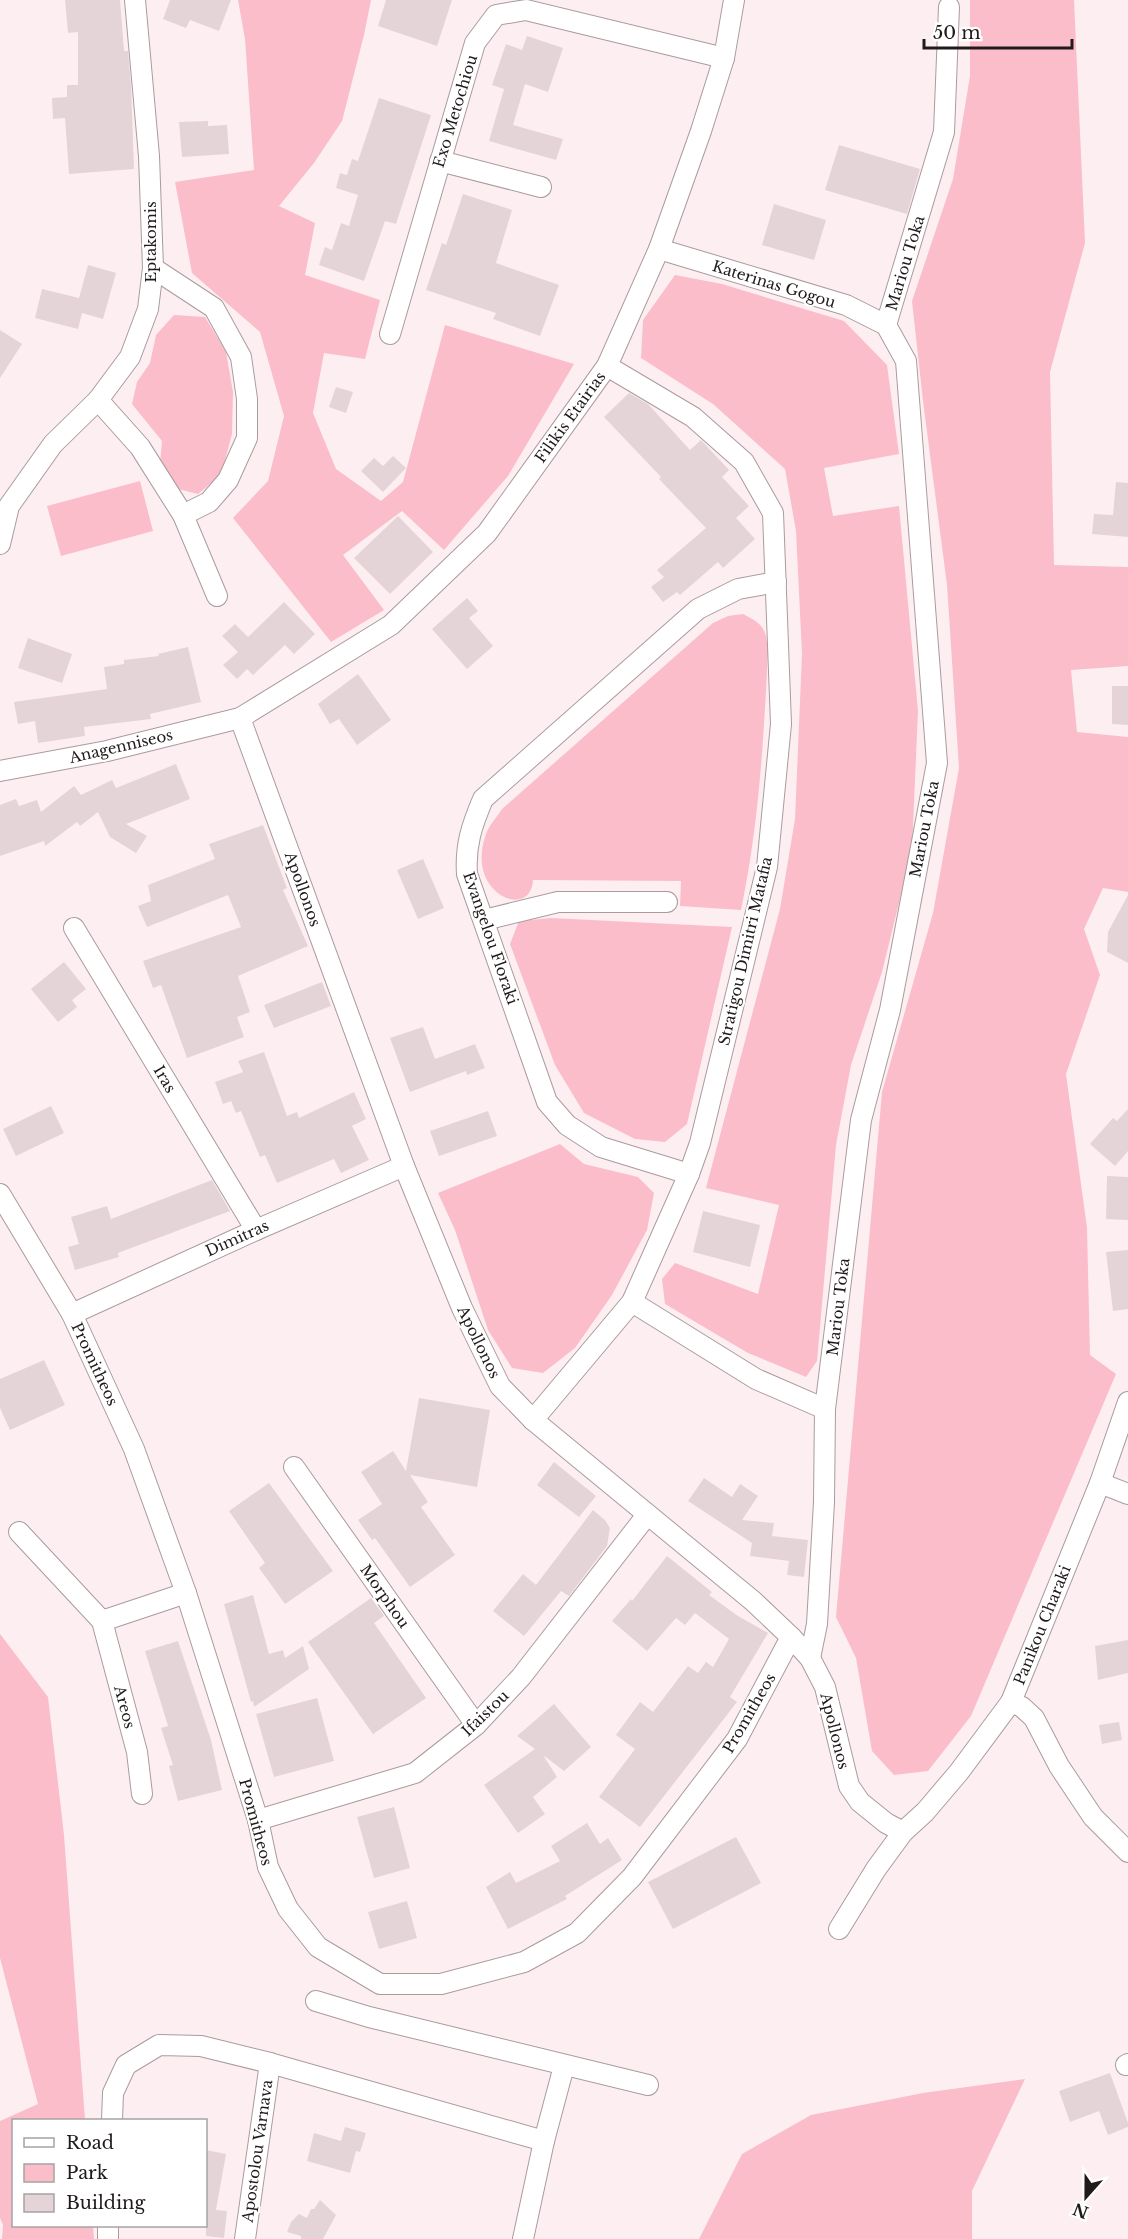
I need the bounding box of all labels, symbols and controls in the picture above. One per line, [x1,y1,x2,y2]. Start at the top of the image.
scale bar [924,12,1072,50]
text: 50 m [933,22,981,44]
street label: Exo Metochiou [429,52,481,170]
street label: Eptakomis [141,201,160,283]
street label: Mariou Toka [882,213,929,313]
street label: Katerinas Gogou [710,256,838,312]
street label: Filikis Etairias [531,368,610,466]
street label: Anagenniseos [66,725,175,767]
street label: Mariou Toka [905,778,943,879]
street label: Apollonos [280,848,325,929]
street label: Stratigou Dimitri Matafia [714,854,776,1047]
street label: Evangelou Floraki [459,869,523,1007]
street label: Iras [150,1062,181,1096]
street label: Dimitras [202,1216,272,1260]
street label: Mariou Toka [823,1256,854,1357]
street label: Apollonos [453,1302,505,1381]
street label: Promitheos [67,1319,123,1409]
street label: Morphou [356,1561,414,1631]
street label: Panikou Charaki [1009,1562,1075,1688]
street label: Promitheos [718,1669,780,1757]
street label: Areos [110,1682,140,1731]
street label: Ifaistou [457,1686,513,1740]
street label: Apollonos [816,1690,854,1771]
street label: Promitheos [235,1776,277,1868]
street label: Apostolou Varnava [237,2078,277,2224]
legend [12,2119,207,2227]
text: Road [66,2132,114,2154]
text: Park [66,2162,108,2184]
north arrow [1056,2167,1116,2227]
text: Building [66,2192,145,2214]
text: N [1070,2199,1091,2223]

